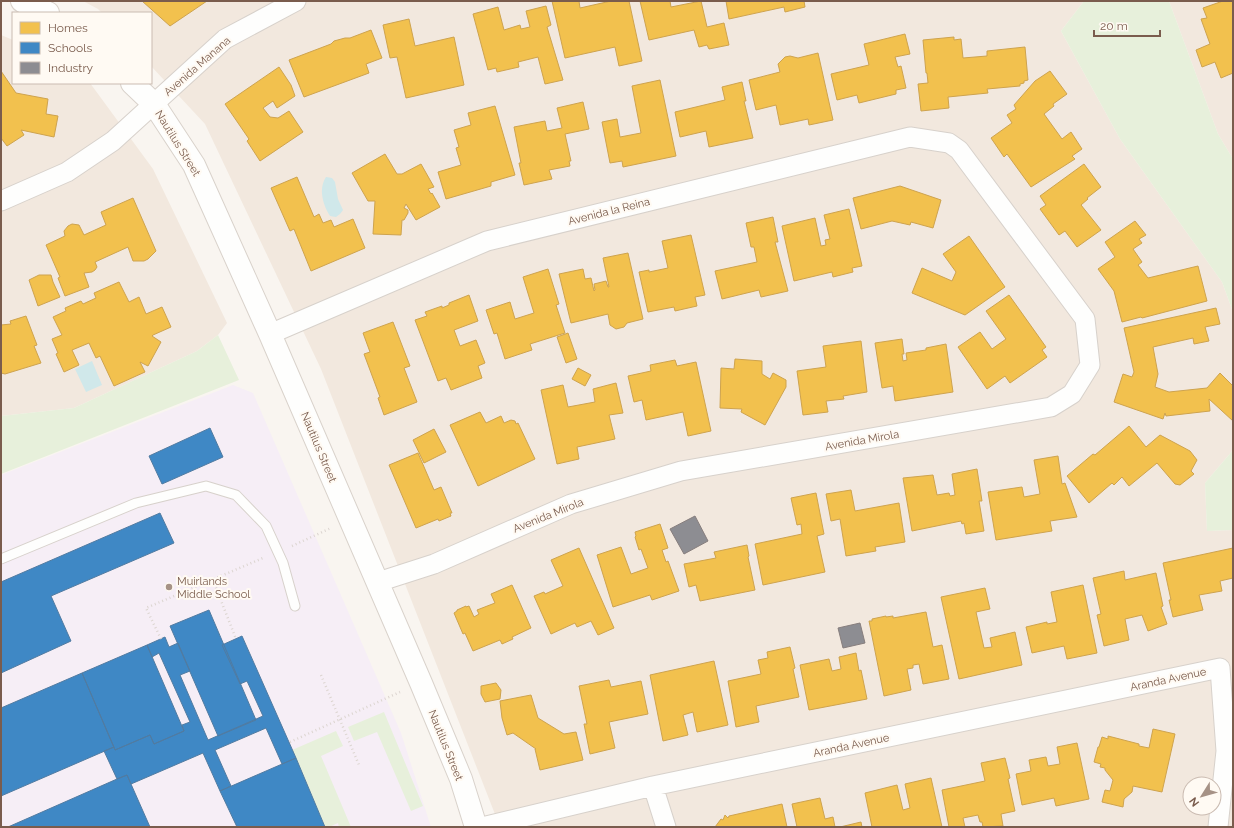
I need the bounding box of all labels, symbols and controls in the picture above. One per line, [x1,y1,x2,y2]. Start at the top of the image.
legend [12,12,152,84]
scale bar [1094,12,1160,38]
text: 20 m [1100,19,1128,33]
text: Homes [48,21,88,35]
street label: Avenida Manana [161,34,233,99]
text: Schools [48,41,92,55]
text: Industry [48,61,94,75]
street label: Nautilus Street [152,108,203,179]
street label: Avenida la Reina [567,195,651,228]
street label: Nautilus Street [298,410,339,485]
street label: Avenida Mirola [824,428,900,453]
street label: Avenida Mirola [511,495,585,536]
place label: Muirlands Middle School [177,575,250,601]
marker: Muirlands Middle School [164,582,174,592]
street label: Aranda Avenue [1129,665,1208,694]
street label: Nautilus Street [425,708,466,783]
street label: Aranda Avenue [812,731,891,760]
north arrow [1182,776,1222,816]
text: N [1187,794,1202,809]

